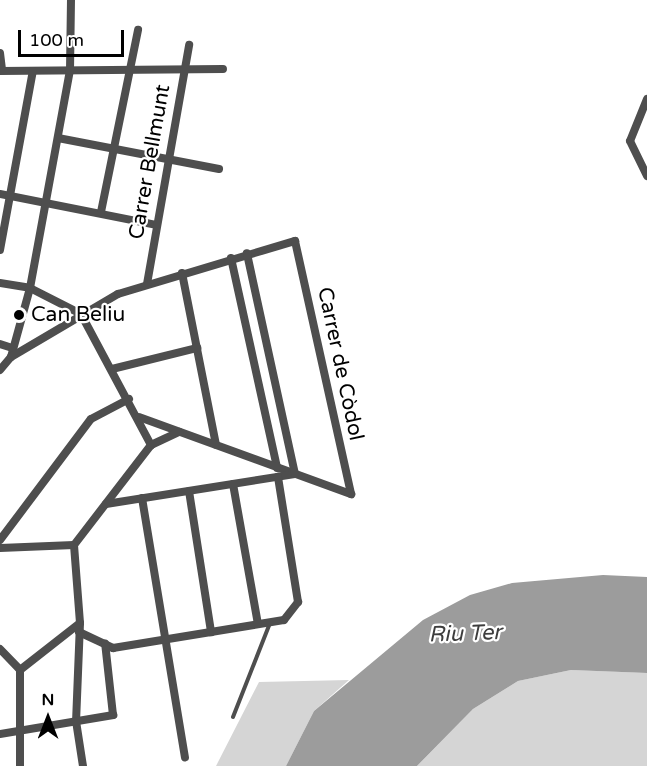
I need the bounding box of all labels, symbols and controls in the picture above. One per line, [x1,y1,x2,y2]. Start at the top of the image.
scale bar [21,18,128,56]
text: 100 m [29,29,84,51]
street label: Carrer Bellmunt [124,83,176,241]
street label: Carrer de Còdol [311,285,369,443]
place label: Can Beliu [31,302,125,328]
marker: Can Beliu [12,308,26,322]
water label: Riu Ter [428,620,502,648]
north arrow [18,688,78,748]
text: N [42,690,54,710]

